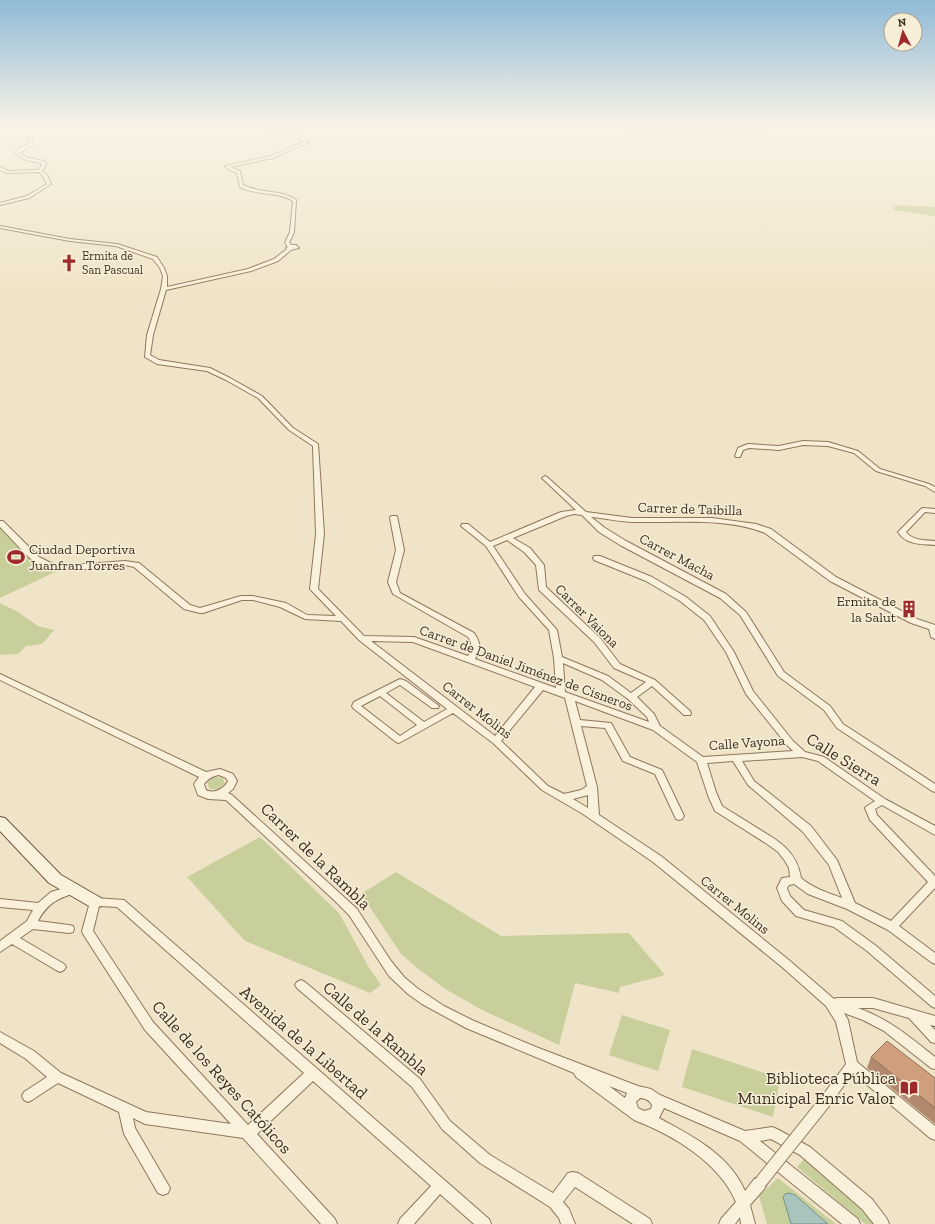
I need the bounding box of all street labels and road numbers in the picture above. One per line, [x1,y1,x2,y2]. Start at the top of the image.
street label: Carrer de Taibilla [637,499,743,519]
street label: Carrer Macha [636,530,718,584]
street label: Carrer Vaiona [552,581,623,652]
street label: Carrer de Daniel Jiménez de Cisneros [417,621,635,715]
street label: Carrer Molins [439,677,515,743]
street label: Calle Sierra [803,728,885,790]
street label: Calle Vayona [708,732,786,754]
street label: Carrer de la Rambla [257,798,375,914]
street label: Carrer Molins [697,872,773,938]
street label: Calle de la Rambla [319,977,433,1079]
street label: Avenida de la Libertad [236,981,372,1103]
street label: Calle de los Reyes Católicos [148,996,296,1158]

